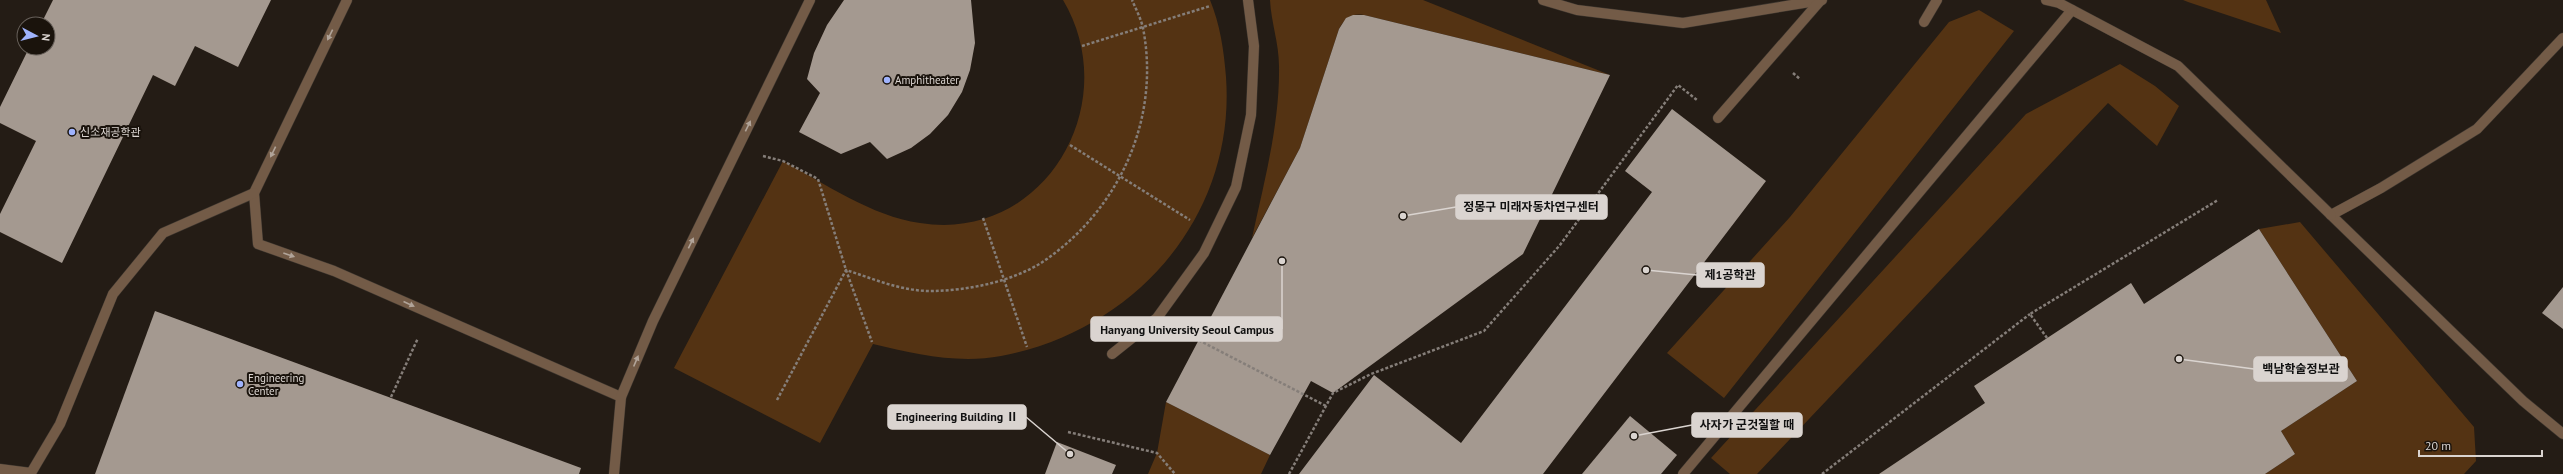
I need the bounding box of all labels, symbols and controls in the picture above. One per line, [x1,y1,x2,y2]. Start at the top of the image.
north arrow [16,16,56,56]
one-way arrow [327,29,333,41]
text: N [39,33,53,42]
place label: Amphitheater [895,73,959,87]
marker: Amphitheater [882,75,892,85]
one-way arrow [745,120,751,132]
place label: 신소재공학관 [80,125,141,139]
marker: 신소재공학관 [67,127,77,137]
one-way arrow [270,146,276,158]
callout: 정몽구 미래자동차연구센터 [1456,195,1607,219]
text: 정몽구 미래자동차연구센터 [1463,199,1599,214]
one-way arrow [688,237,694,249]
one-way arrow [283,253,295,259]
callout: 제1공학관 [1697,263,1764,287]
text: 제1공학관 [1705,267,1755,282]
one-way arrow [404,302,416,308]
callout: Hanyang University Seoul Campus [1091,317,1282,341]
text: Hanyang University Seoul Campus [1100,322,1274,337]
one-way arrow [633,355,639,366]
callout: 백남학술정보관 [2254,357,2347,381]
text: 백남학술정보관 [2262,361,2340,376]
place label: Engineering Center [248,371,305,398]
marker: Engineering Center [235,379,245,389]
callout: Engineering Building Ⅱ [888,405,1026,429]
text: Engineering Building Ⅱ [896,409,1018,424]
callout: 사자가 군것질할 때 [1692,413,1802,437]
text: 사자가 군것질할 때 [1700,417,1794,432]
scale bar [2419,432,2542,458]
text: 20 m [2425,438,2451,453]

